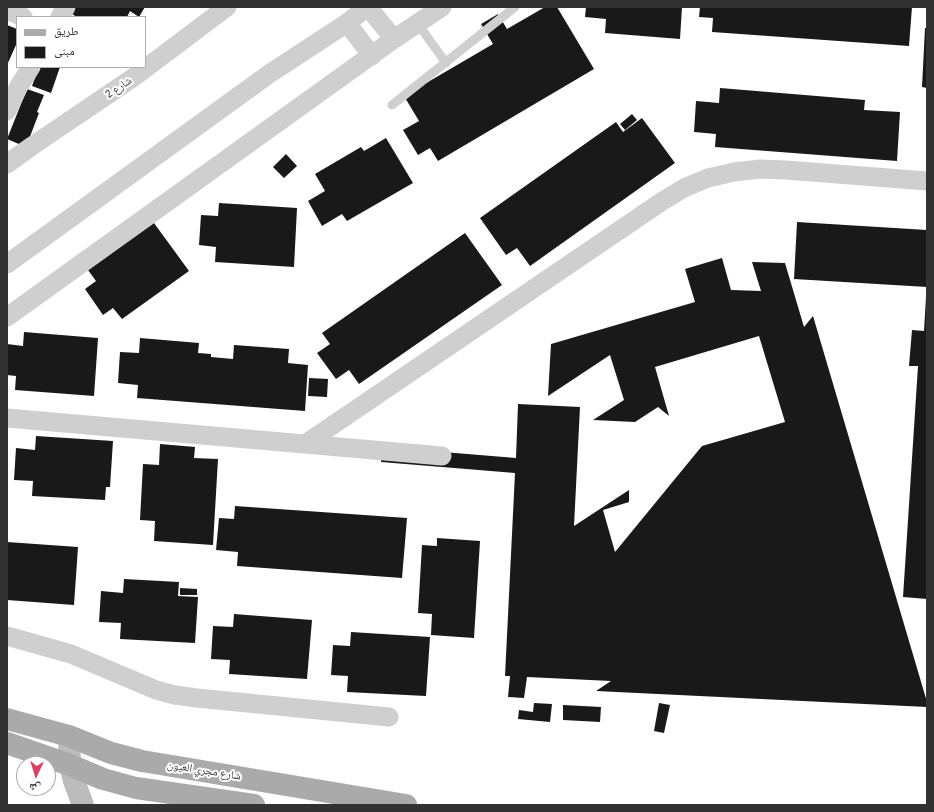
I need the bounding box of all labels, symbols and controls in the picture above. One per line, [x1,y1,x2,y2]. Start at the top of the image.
legend [16,16,146,68]
text: طريق [54,24,79,38]
text: مبنى [54,44,75,58]
street label: شارع 2 [103,74,135,102]
north arrow [16,756,56,796]
street label: شارع مجري العيون [166,759,242,783]
text: ش [29,781,41,794]

